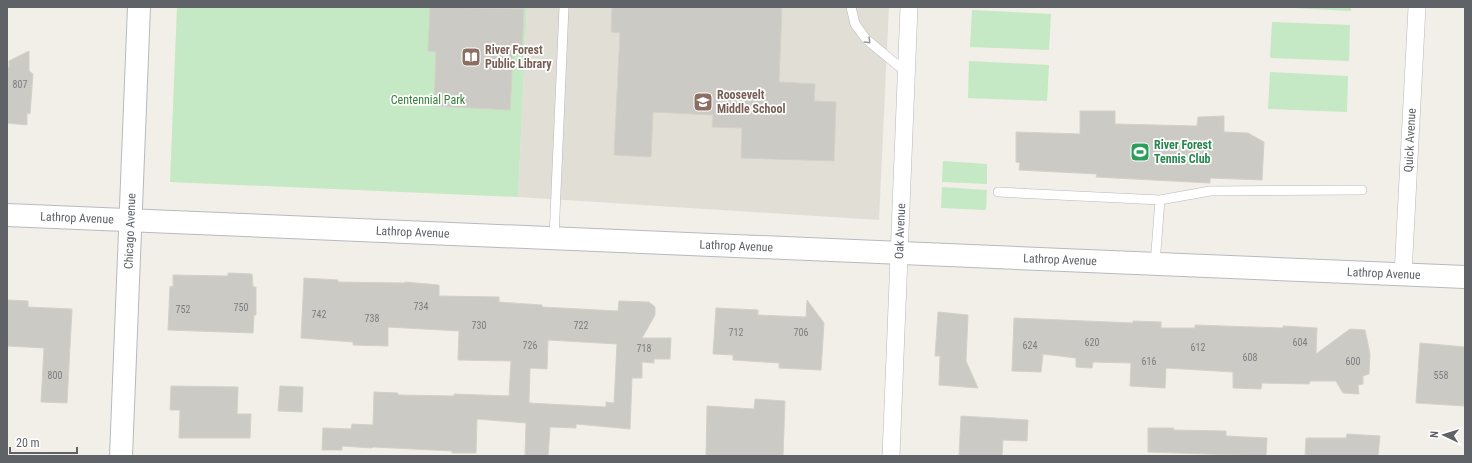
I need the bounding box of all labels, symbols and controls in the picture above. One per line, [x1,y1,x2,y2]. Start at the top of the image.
one-way arrow [864,36,871,44]
place label: River Forest Public Library [485,43,552,71]
library icon: River Forest Public Library [460,46,482,68]
house number: 807 [13,79,27,90]
place label: Roosevelt Middle School [717,88,785,116]
school or university icon: Roosevelt Middle School [692,91,714,113]
park label: Centennial Park [391,93,466,107]
street label: Quick Avenue [1401,107,1419,173]
place label: River Forest Tennis Club [1154,138,1212,166]
sports icon: River Forest Tennis Club [1129,141,1151,163]
street label: Chicago Avenue [121,193,139,269]
street label: Oak Avenue [892,203,908,259]
street label: Lathrop Avenue [40,209,114,227]
street label: Lathrop Avenue [376,224,450,241]
street label: Lathrop Avenue [699,237,774,255]
street label: Lathrop Avenue [1023,251,1098,268]
street label: Lathrop Avenue [1347,265,1421,282]
house number: 734 [414,301,428,312]
house number: 750 [234,302,248,313]
house number: 752 [176,304,190,315]
house number: 742 [312,309,326,320]
house number: 738 [365,313,379,324]
house number: 730 [472,320,486,331]
house number: 722 [574,320,588,331]
house number: 712 [729,327,743,338]
house number: 706 [794,327,808,338]
house number: 620 [1085,337,1099,348]
house number: 604 [1293,337,1307,348]
house number: 726 [523,340,537,351]
house number: 624 [1023,340,1037,351]
house number: 612 [1191,342,1205,353]
house number: 718 [637,343,651,354]
house number: 608 [1243,352,1257,363]
house number: 616 [1142,356,1156,367]
house number: 600 [1346,356,1360,367]
house number: 800 [48,370,62,381]
house number: 558 [1434,370,1448,381]
north arrow [1424,415,1464,455]
scale bar [10,429,77,455]
text: N [1428,430,1441,438]
text: 20 m [16,436,40,450]

